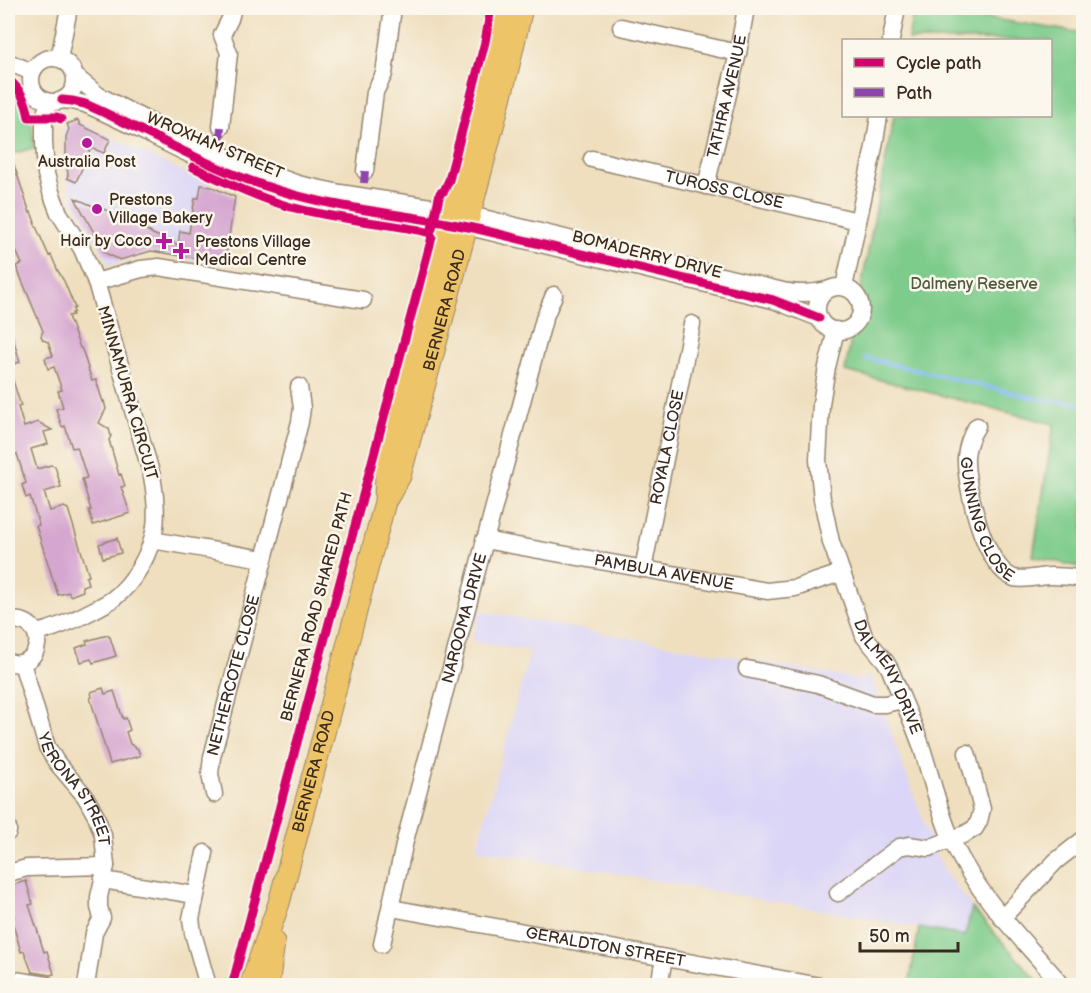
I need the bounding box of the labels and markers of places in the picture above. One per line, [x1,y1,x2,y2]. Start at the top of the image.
marker: Australia Post [80,136,94,150]
place label: Australia Post [38,153,136,172]
place label: Prestons Village Bakery [109,191,213,228]
marker: Prestons Village Bakery [90,202,104,216]
place label: Hair by Coco [60,232,152,251]
place label: Prestons Village Medical Centre [195,233,311,270]
marker: Hair by Coco [157,234,171,248]
marker: Prestons Village Medical Centre [172,242,190,260]

